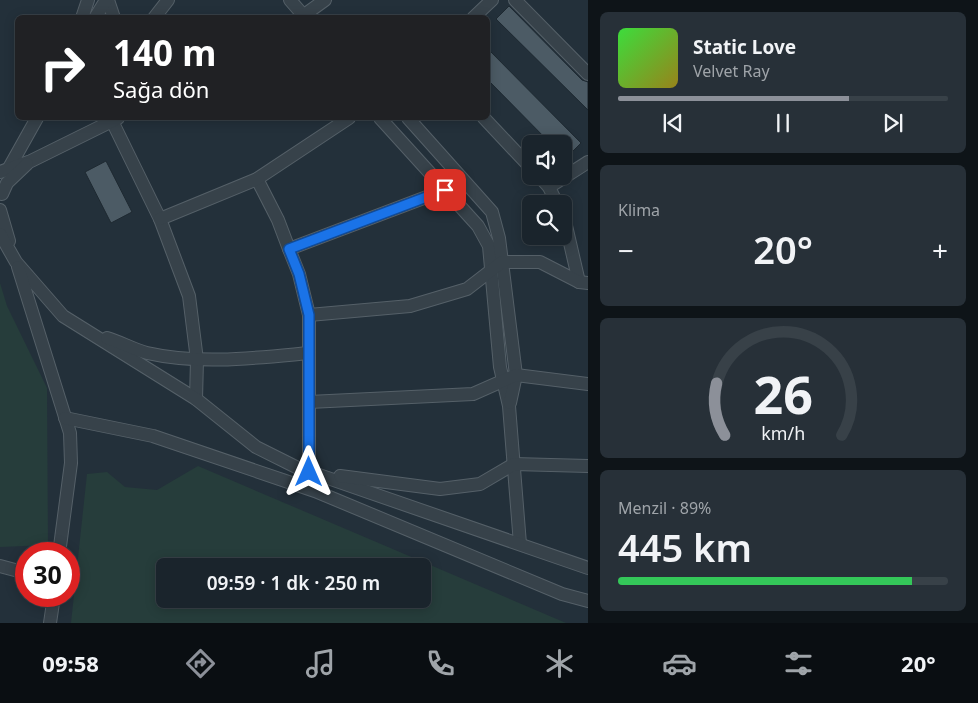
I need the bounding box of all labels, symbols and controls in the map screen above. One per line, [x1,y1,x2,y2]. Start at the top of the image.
text: 140 m [113,29,216,76]
text: Static Love [693,34,796,60]
icon: right [30,35,95,100]
text: Velvet Ray [693,60,770,82]
text: Sağa dön [113,74,209,104]
icon: previous [659,109,687,137]
icon: pause [769,109,797,137]
icon: next [879,109,907,137]
map controls [522,135,572,245]
button: sound [522,135,572,185]
pin [424,169,466,211]
icon: arrive [431,176,459,204]
button: search [522,195,572,245]
text: Klima [618,199,660,221]
text: 20° [753,223,813,275]
text: − [618,231,634,269]
text: + [932,231,948,269]
text: 26 [753,358,813,429]
text: km/h [761,421,805,445]
position arrow [282,445,334,497]
text: Menzil · 89% [618,497,711,519]
text: 445 km [618,521,752,573]
speed limit sign: 30 [15,542,80,607]
text: 09:59 · 1 dk · 250 m [207,570,380,596]
icon: directions [183,646,218,681]
icon: music [303,646,338,681]
icon: phone [423,646,458,681]
icon: climate [542,646,577,681]
icon: car [662,646,697,681]
icon: filters [781,646,816,681]
text: 09:58 [42,648,99,678]
text: 20° [901,648,936,678]

